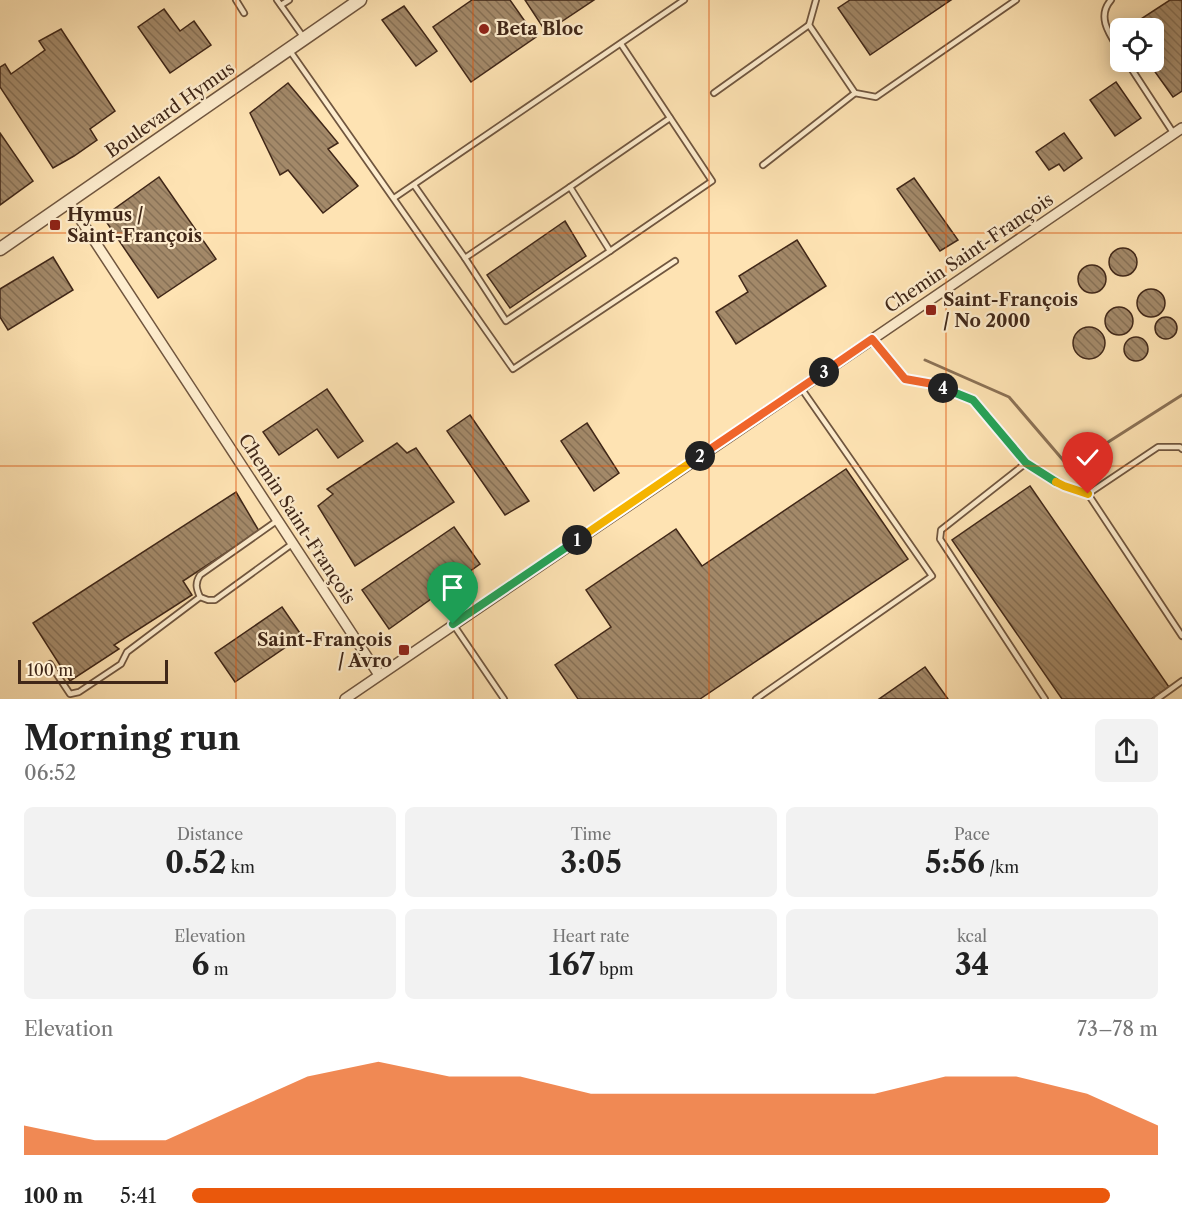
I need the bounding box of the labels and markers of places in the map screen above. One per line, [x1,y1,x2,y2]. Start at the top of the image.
place label: Beta Bloc [496,18,583,40]
marker: Beta Bloc [477,22,491,36]
place label: Hymus / Saint-François [67,204,202,247]
marker: Hymus / Saint-François [48,218,62,232]
place label: Saint-François / No 2000 [943,289,1078,332]
marker: Saint-François / No 2000 [924,303,938,317]
pin: 3 [809,357,839,387]
pin: 4 [928,373,958,403]
pin [1062,432,1113,494]
pin: 2 [685,441,715,471]
pin: 1 [562,525,592,555]
pin [427,562,478,624]
place label: Saint-François / Avro [257,629,392,672]
marker: Saint-François / Avro [397,643,411,657]

